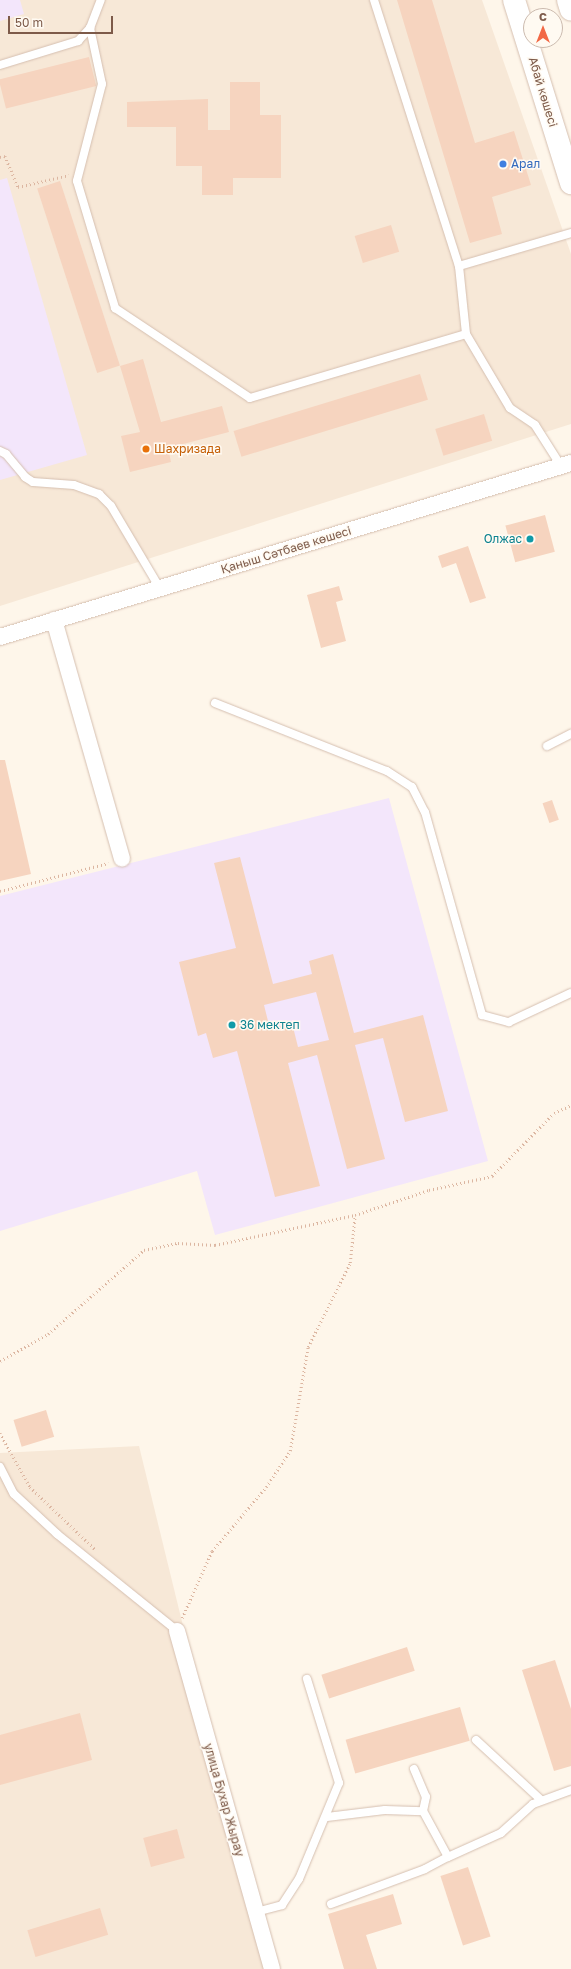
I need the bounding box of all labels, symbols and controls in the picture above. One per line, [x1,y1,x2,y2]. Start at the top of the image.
scale bar [10,8,115,34]
north arrow [523,8,563,48]
text: С [539,10,547,23]
text: 50 m [15,15,43,30]
street label: Абай көшесі [526,55,560,129]
place label: Арал [511,157,540,171]
marker: Арал [498,159,508,169]
place label: Шахризада [154,442,221,456]
marker: Шахризада [141,444,151,454]
street label: Қаныш Сәтбаев көшесі [219,523,353,577]
place label: Олжас [484,532,522,546]
marker: Олжас [525,534,535,544]
place label: 36 мектеп [240,1018,300,1032]
marker: 36 мектеп [227,1020,237,1030]
street label: улица Бухар Жырау [201,1742,247,1858]

